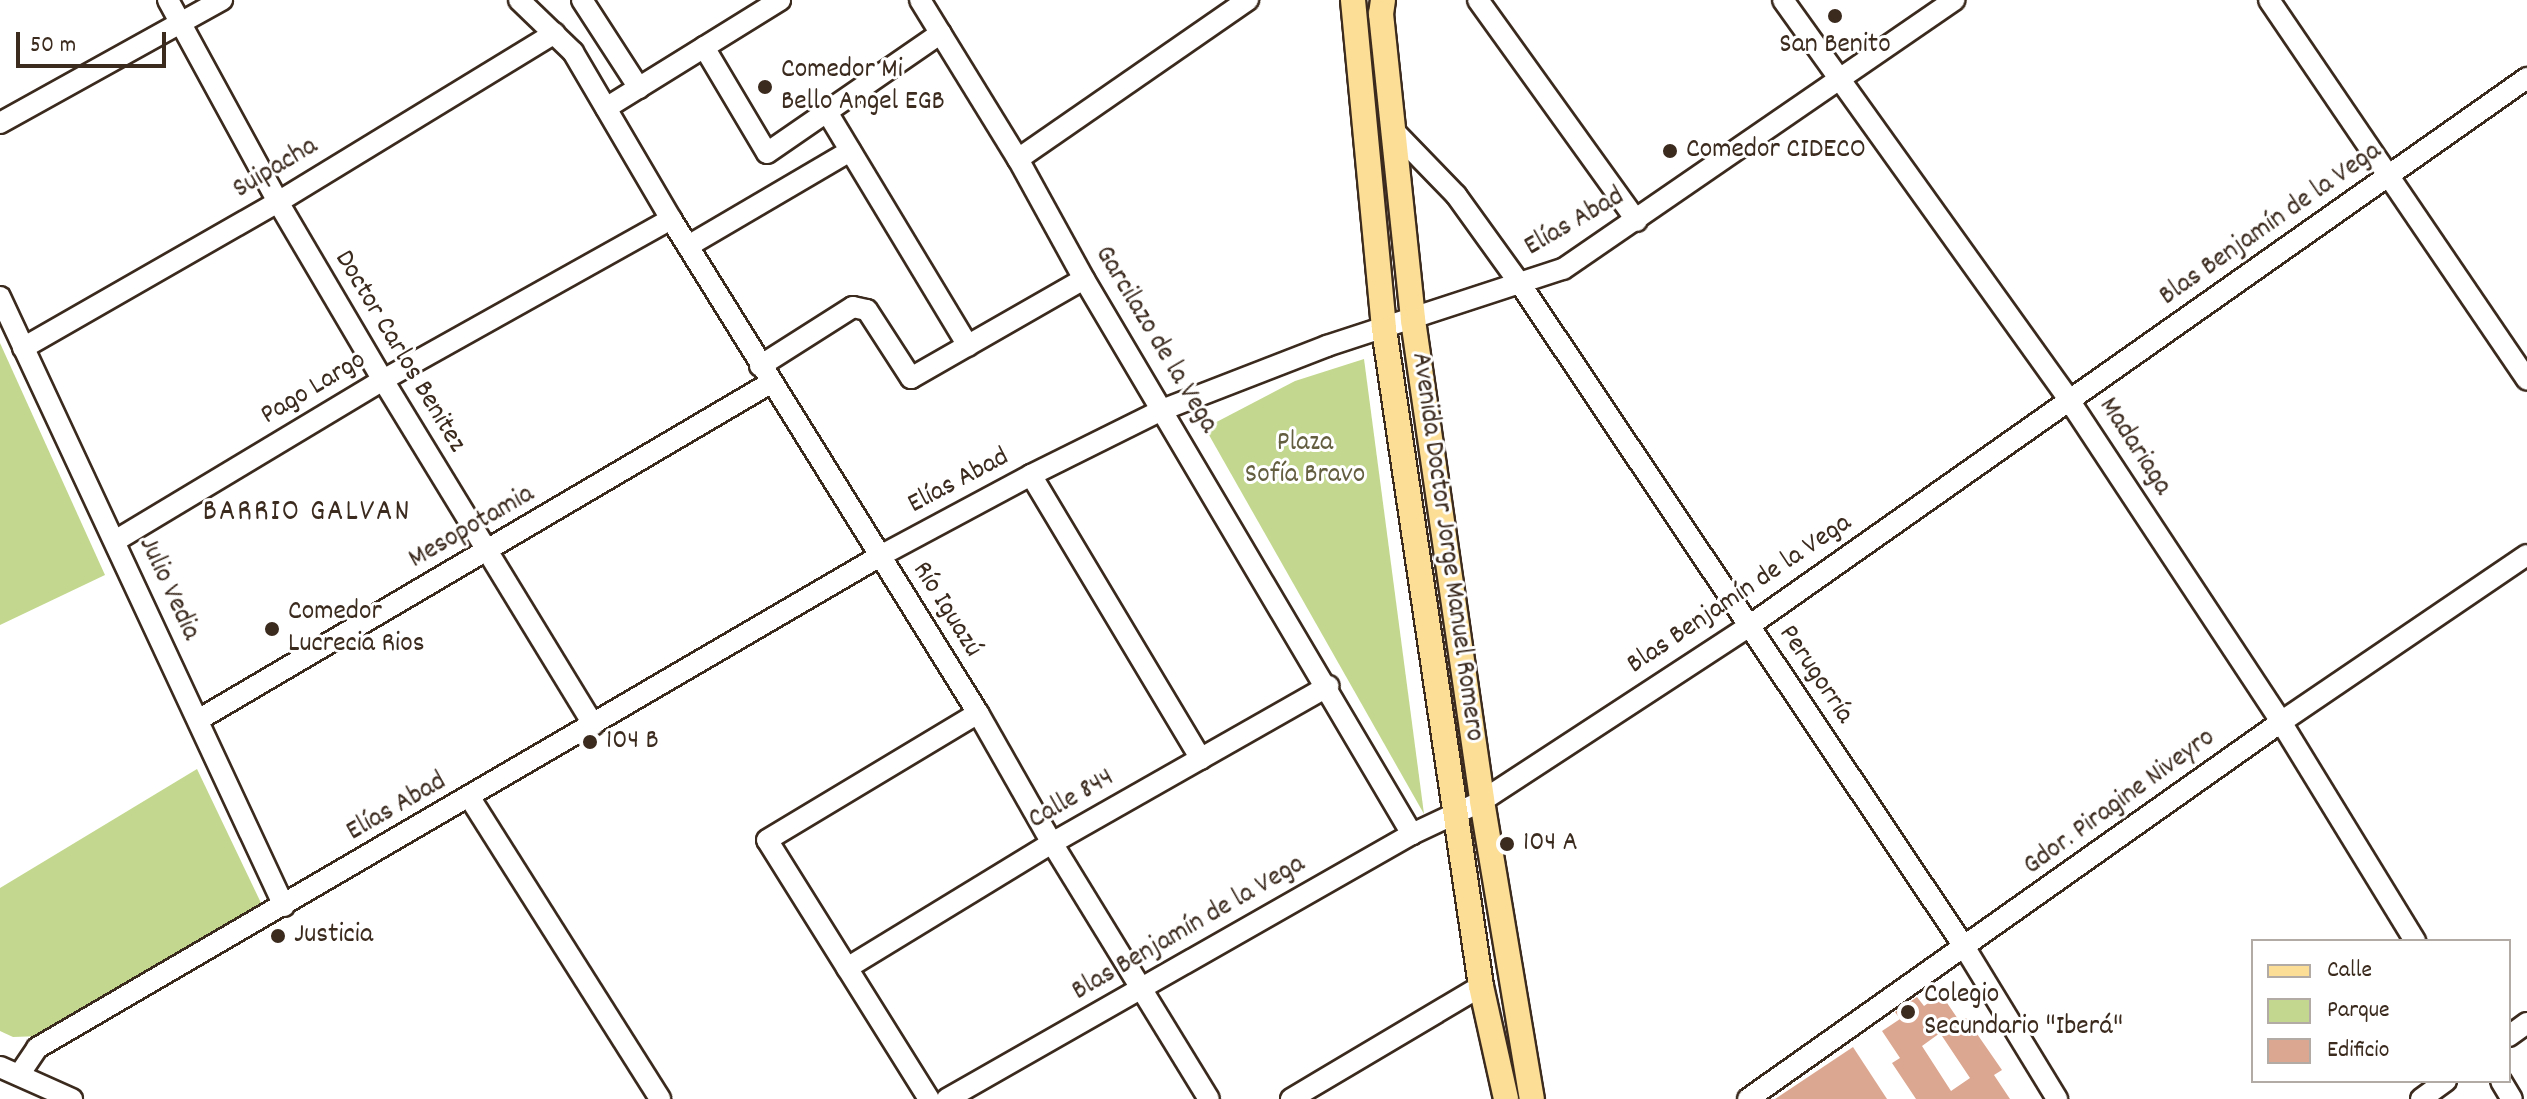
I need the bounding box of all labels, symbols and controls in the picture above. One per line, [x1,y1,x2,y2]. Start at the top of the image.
marker: San Benito [1826,7,1844,25]
scale bar [20,16,170,66]
text: 50 m [30,29,76,63]
place label: San Benito [1779,29,1891,63]
place label: Comedor Mi Bello Angel EGB [781,54,945,120]
marker: Comedor Mi Bello Angel EGB [756,78,774,96]
street label: Suipacha [228,131,324,207]
place label: Comedor CIDECO [1686,134,1866,168]
street label: Blas Benjamín de la Vega [2154,136,2388,314]
marker: Comedor CIDECO [1661,142,1679,160]
street label: Elías Abad [1519,181,1631,265]
street label: Garcilazo de la Vega [1086,240,1224,440]
street label: Doctor Carlos Benitez [326,245,472,459]
street label: Pago Largo [255,345,373,433]
street label: Avenida Doctor Jorge Manuel Romero [1402,350,1490,744]
street label: Madariaga [2090,392,2178,502]
park label: Plaza Sofía Bravo [1245,427,1365,493]
street label: Elías Abad [903,441,1015,523]
street label: Mesopotamia [403,479,541,577]
district label: BARRIO GALVAN [203,496,411,532]
street label: Blas Benjamín de la Vega [1621,507,1859,683]
street label: Julio Vedia [130,532,206,646]
street label: Río Iguazú [904,556,988,664]
place label: Comedor Lucrecia Rios [288,596,424,662]
street label: Perugorría [1770,619,1860,731]
marker: Comedor Lucrecia Rios [263,620,281,638]
street label: Gdor. Piragine Niveyro [2018,722,2222,884]
place label: 104 B [606,725,659,759]
marker: 104 B [581,733,599,751]
street label: Calle 844 [1023,762,1121,838]
street label: Elías Abad [341,766,453,850]
place label: 104 A [1523,827,1578,861]
marker: 104 A [1498,835,1516,853]
street label: Blas Benjamín de la Vega [1067,849,1311,1009]
place label: Justicia [294,919,373,953]
marker: Justicia [269,927,287,945]
legend [2251,939,2511,1083]
text: Calle [2327,954,2372,988]
place label: Colegio Secundario "Iberá" [1924,979,2123,1045]
text: Parque [2327,994,2390,1028]
marker: Colegio Secundario "Iberá" [1899,1003,1917,1021]
text: Edificio [2327,1034,2389,1068]

